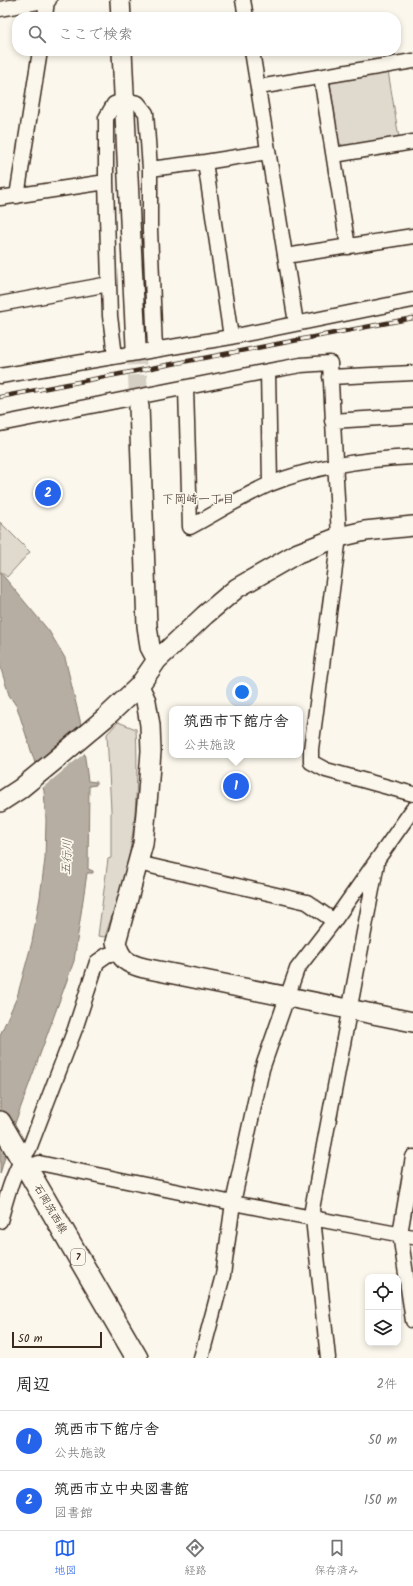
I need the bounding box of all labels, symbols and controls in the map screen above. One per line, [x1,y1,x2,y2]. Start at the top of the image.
search box [12,12,401,56]
icon: search [26,23,48,45]
text: ここで検索 [58,23,133,47]
pin: 2 [35,478,61,508]
district label: 下岡崎一丁目 [162,490,234,509]
your location [232,682,252,702]
popup [169,706,303,758]
text: 筑西市下館庁舎 [183,710,289,734]
text: 公共施設 [183,735,236,756]
pin: 1 [223,771,249,801]
water label: 五行川 [57,839,77,875]
street label: 石岡筑西線 [28,1181,72,1237]
road number: 7 [71,1249,85,1265]
map controls [365,1274,401,1346]
button: locate [365,1274,401,1310]
button: layers [365,1310,401,1346]
scale bar [12,1330,102,1349]
text: 50 m [18,1330,43,1348]
text: 周辺 [16,1372,50,1399]
text: 2件 [376,1374,397,1395]
text: 筑西市下館庁舎 [54,1418,159,1442]
text: 1 [27,1430,31,1451]
text: 50 m [368,1430,397,1451]
text: 公共施設 [54,1443,106,1464]
text: 筑西市立中央図書館 [54,1478,189,1502]
text: 2 [25,1490,33,1511]
text: 150 m [364,1490,397,1511]
text: 図書館 [54,1503,93,1524]
tab: 地図 [54,1537,76,1580]
tab: 経路 [184,1537,206,1580]
tab: 保存済み [315,1537,359,1580]

